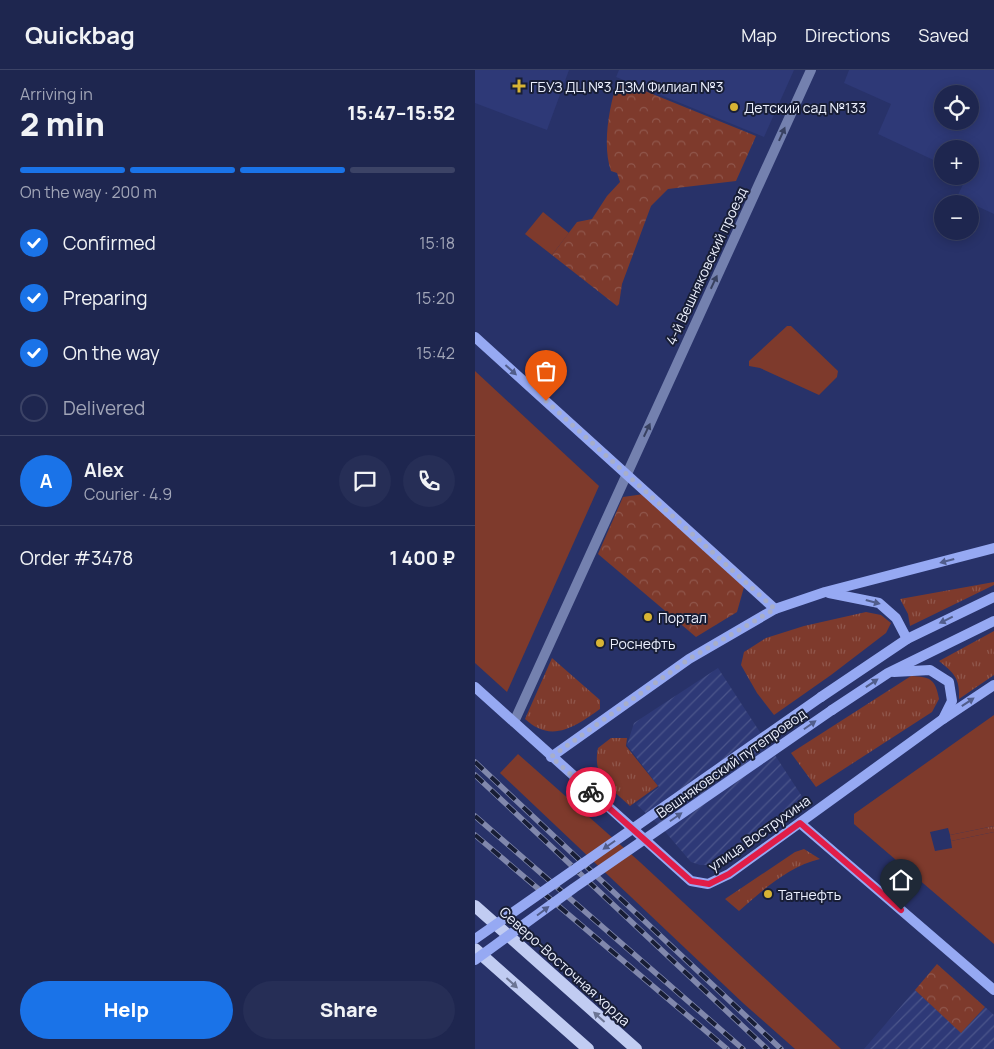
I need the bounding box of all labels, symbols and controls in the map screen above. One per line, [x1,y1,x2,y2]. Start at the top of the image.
text: Quickbag [25,18,135,51]
text: Map [741,23,777,47]
text: Directions [805,23,890,47]
text: Saved [918,23,969,47]
place label: ГБУЗ ДЦ №3 ДЗМ Филиал №3 [530,77,723,96]
marker: ГБУЗ ДЦ №3 ДЗМ Филиал №3 [512,79,526,93]
text: Arriving in [20,83,93,105]
map controls [934,85,979,240]
button: locate [934,85,979,130]
place label: Детский сад №133 [744,98,866,117]
text: 15:47–15:52 [347,100,455,126]
marker: Детский сад №133 [728,101,740,113]
text: 2 min [20,102,105,146]
one-way arrow [778,127,786,141]
button: + [934,140,979,185]
text: On the way · 200 m [20,181,157,203]
street label: 4-й Вешняковский проезд [661,184,751,348]
button: − [934,195,979,240]
icon: check [20,229,48,257]
text: Confirmed [63,230,156,256]
text: 15:18 [419,232,455,254]
one-way arrow [711,275,719,289]
icon: check [20,284,48,312]
text: Preparing [63,285,148,311]
text: 15:20 [416,287,455,309]
icon: check [20,339,48,367]
text: On the way [63,340,160,366]
text: 15:42 [416,342,455,364]
pin [525,350,567,401]
icon: bag [532,357,560,385]
one-way arrow [505,364,518,375]
text: Delivered [63,395,145,421]
one-way arrow [643,423,651,437]
button: chat [339,455,391,507]
button: phone [403,455,455,507]
text: Alex [84,457,124,483]
text: A [40,468,52,494]
text: Courier · 4.9 [84,483,172,505]
text: Order #3478 [20,545,133,571]
text: 1 400 ₽ [389,545,455,571]
one-way arrow [939,557,954,565]
one-way arrow [866,599,881,607]
place label: Портал [658,608,707,627]
marker: Портал [642,611,654,623]
one-way arrow [939,616,953,624]
place label: Роснефть [610,634,675,653]
marker: Роснефть [594,637,606,649]
one-way arrow [866,678,879,688]
one-way arrow [962,697,975,707]
street label: Вешняковский путепровод [652,704,810,822]
one-way arrow [803,720,817,730]
courier [566,767,616,817]
icon: bike [577,778,605,806]
street label: улица Вострухина [704,791,814,875]
one-way arrow [669,813,683,822]
one-way arrow [602,840,616,850]
pin [880,859,922,910]
icon: home [887,866,915,894]
place label: Татнефть [778,885,841,904]
marker: Татнефть [762,888,774,900]
street label: Северо-Восточная хорда [495,902,635,1030]
one-way arrow [536,906,550,916]
one-way arrow [505,977,517,989]
button: Help [20,981,233,1039]
button: Share [243,981,455,1039]
one-way arrow [594,1011,606,1023]

